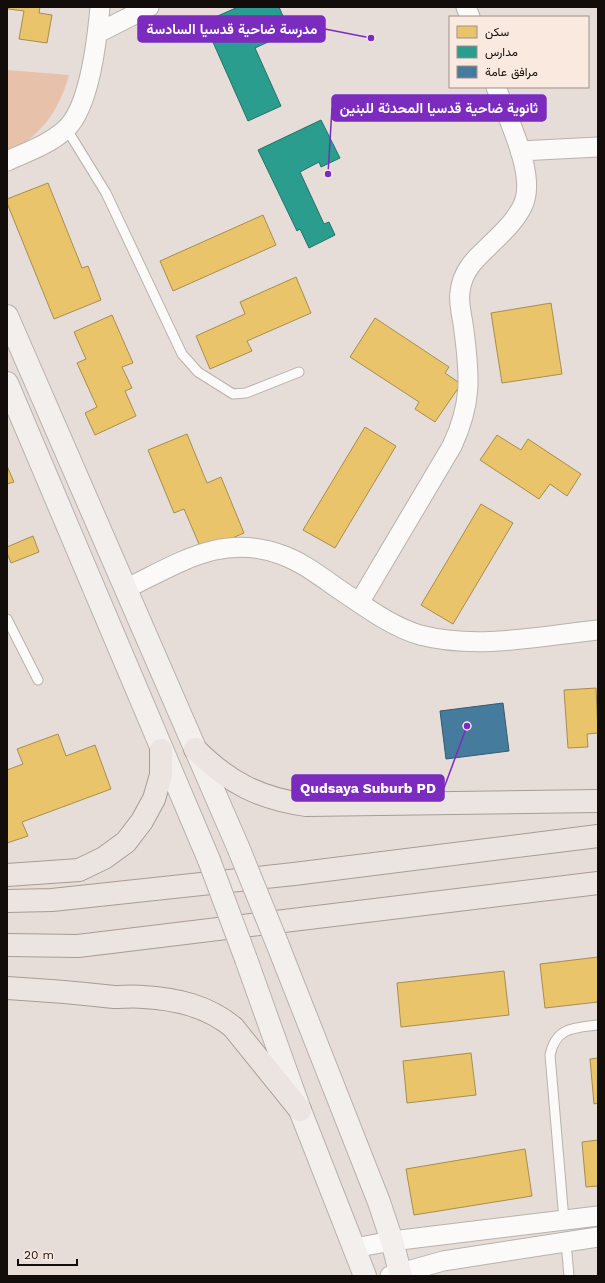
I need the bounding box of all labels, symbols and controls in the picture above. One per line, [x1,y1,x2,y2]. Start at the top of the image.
callout: مدرسة ضاحية قدسيا السادسة [138,16,325,42]
legend [449,16,589,88]
text: مدرسة ضاحية قدسيا السادسة [147,21,318,38]
text: سكن [485,25,509,40]
text: مدارس [485,45,518,60]
text: مرافق عامة [485,65,538,80]
callout: ثانوية ضاحية قدسيا المحدثة للبنين [332,95,546,121]
text: ثانوية ضاحية قدسيا المحدثة للبنين [340,100,538,117]
callout: Qudsaya Suburb PD [292,775,444,801]
text: Qudsaya Suburb PD [300,780,436,796]
scale bar [18,1241,77,1267]
text: 20 m [24,1248,54,1262]

